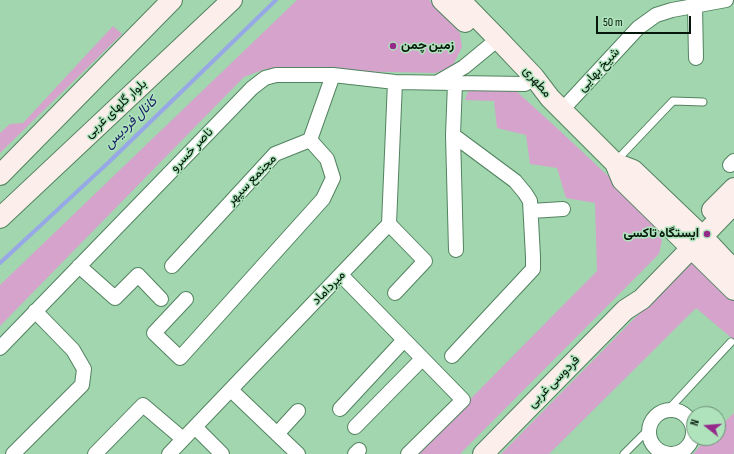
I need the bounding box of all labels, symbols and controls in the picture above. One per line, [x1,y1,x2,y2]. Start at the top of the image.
scale bar [598,8,693,34]
text: 50 m [603,15,623,30]
place label: زمین چمن [401,38,454,54]
marker: زمین چمن [388,41,398,51]
street label: شیخ بهایی [575,45,623,95]
street label: مطهری [519,63,555,101]
street label: بلوار گلهای غربی [82,76,150,142]
water label: کانال فردیس [101,93,161,153]
street label: ناصر خسرو [167,125,217,175]
street label: مجتمع سپهر [224,151,280,209]
place label: ایستگاه تاکسی [624,226,699,242]
marker: ایستگاه تاکسی [702,229,712,239]
street label: میرداماد [309,268,349,308]
street label: فردوسی غربی [525,353,583,411]
north arrow [686,406,726,446]
text: N [688,418,702,427]

